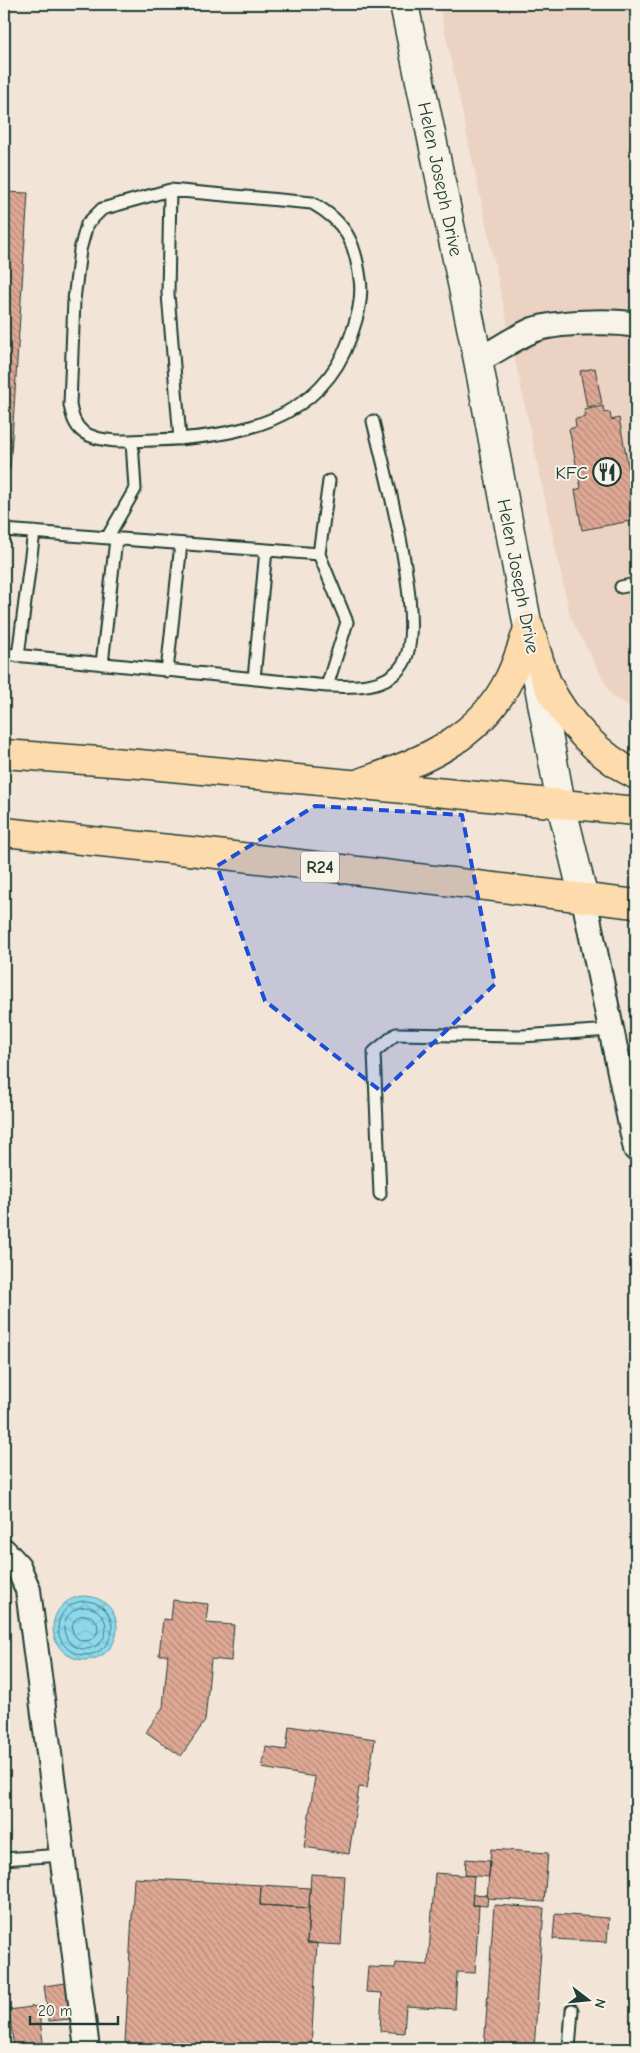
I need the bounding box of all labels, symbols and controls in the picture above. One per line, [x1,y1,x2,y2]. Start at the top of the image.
street label: Helen Joseph Drive [413,100,467,258]
restaurant icon: KFC [592,457,622,487]
place label: KFC [555,462,588,484]
street label: Helen Joseph Drive [492,497,544,655]
road number: R24 [301,852,339,882]
north arrow [562,1976,612,2026]
scale bar [30,1993,118,2025]
text: N [591,1997,609,2010]
text: 20 m [38,2002,72,2020]

